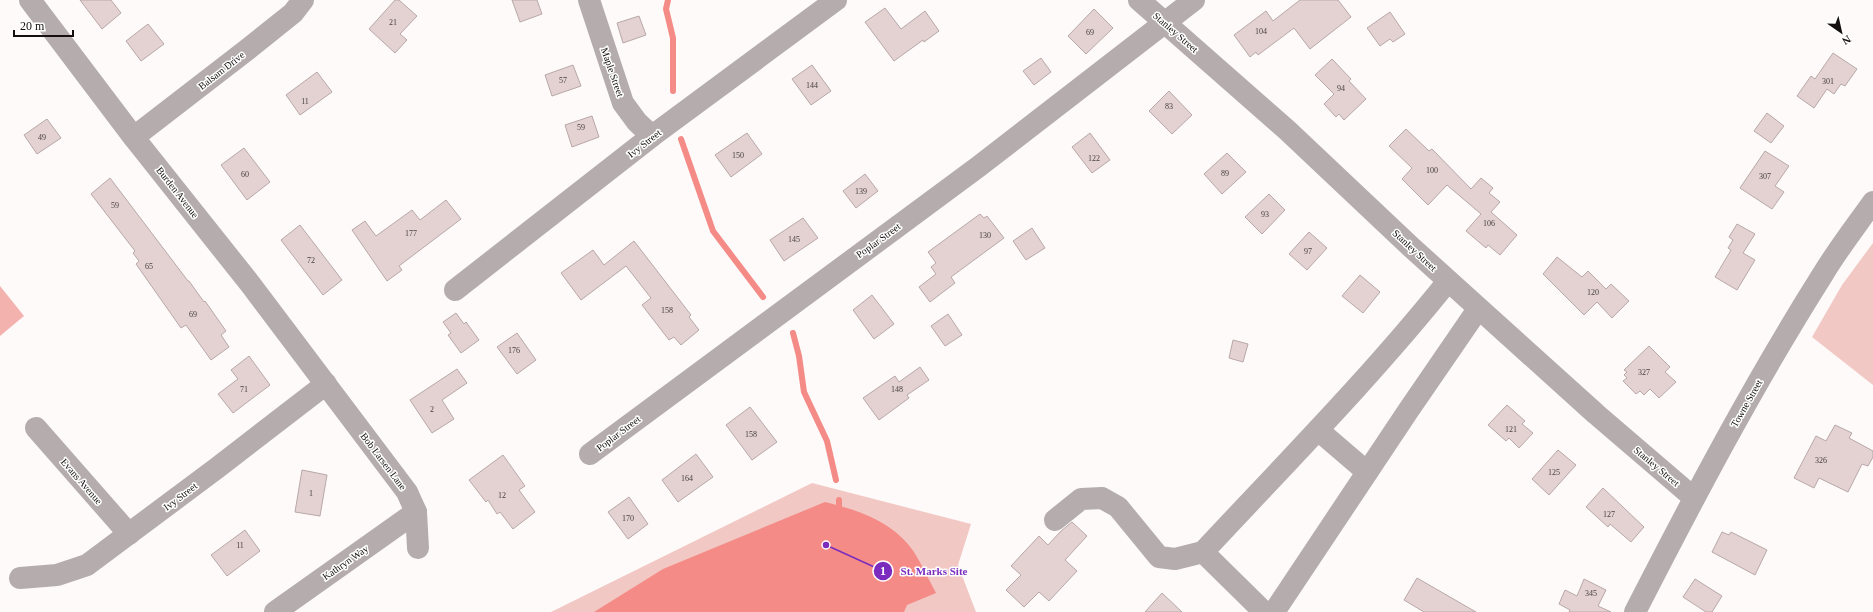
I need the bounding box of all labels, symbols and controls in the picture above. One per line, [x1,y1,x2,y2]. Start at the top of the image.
street label: Stanley Street [1151,10,1201,55]
scale bar [14,12,73,38]
north arrow [1821,12,1861,52]
house number: 21 [389,18,397,27]
text: 20 m [20,19,45,33]
house number: 104 [1255,27,1267,36]
house number: 69 [1086,28,1094,37]
text: N [1840,33,1853,48]
street label: Maple Street [599,46,626,98]
street label: Balsam Drive [196,49,247,92]
house number: 57 [559,76,567,85]
house number: 301 [1822,77,1834,86]
house number: 144 [806,81,818,90]
house number: 94 [1337,84,1345,93]
house number: 11 [301,97,309,106]
house number: 83 [1165,102,1173,111]
house number: 59 [577,123,585,132]
street label: Ivy Street [625,127,663,160]
house number: 49 [38,133,46,142]
house number: 150 [732,151,744,160]
house number: 122 [1088,154,1100,163]
street label: Burden Avenue [154,165,201,220]
house number: 100 [1426,166,1438,175]
house number: 89 [1221,169,1229,178]
house number: 60 [241,170,249,179]
house number: 307 [1759,172,1771,181]
house number: 139 [855,187,867,196]
house number: 59 [111,201,119,210]
house number: 93 [1261,210,1269,219]
house number: 106 [1483,219,1495,228]
street label: Poplar Street [854,221,903,260]
street label: Stanley Street [1390,227,1439,274]
house number: 177 [405,229,417,238]
house number: 130 [979,231,991,240]
house number: 145 [788,235,800,244]
house number: 97 [1304,247,1312,256]
house number: 72 [307,256,315,265]
house number: 65 [145,262,153,271]
house number: 120 [1587,288,1599,297]
house number: 158 [661,306,673,315]
house number: 69 [189,310,197,319]
house number: 176 [508,346,520,355]
house number: 327 [1638,368,1650,377]
street label: Towne Street [1728,377,1765,429]
house number: 71 [240,385,248,394]
house number: 148 [891,385,903,394]
house number: 2 [430,405,434,414]
street label: Poplar Street [594,413,643,453]
house number: 121 [1505,425,1517,434]
street label: Bob Larsen Lane [358,430,409,493]
house number: 158 [745,430,757,439]
street label: Stanley Street [1632,444,1682,489]
street label: Evans Avenue [59,456,105,507]
house number: 326 [1815,456,1827,465]
house number: 125 [1548,468,1560,477]
house number: 164 [681,474,693,483]
street label: Ivy Street [161,480,199,513]
house number: 1 [309,489,313,498]
house number: 12 [498,491,506,500]
house number: 127 [1603,510,1615,519]
house number: 170 [622,514,634,523]
house number: 11 [236,541,244,550]
street label: Kathryn Way [320,543,370,582]
callout: St. Marks Site [873,559,976,582]
text: 1 [880,564,886,578]
text: St. Marks Site [901,565,968,577]
house number: 345 [1585,589,1597,598]

